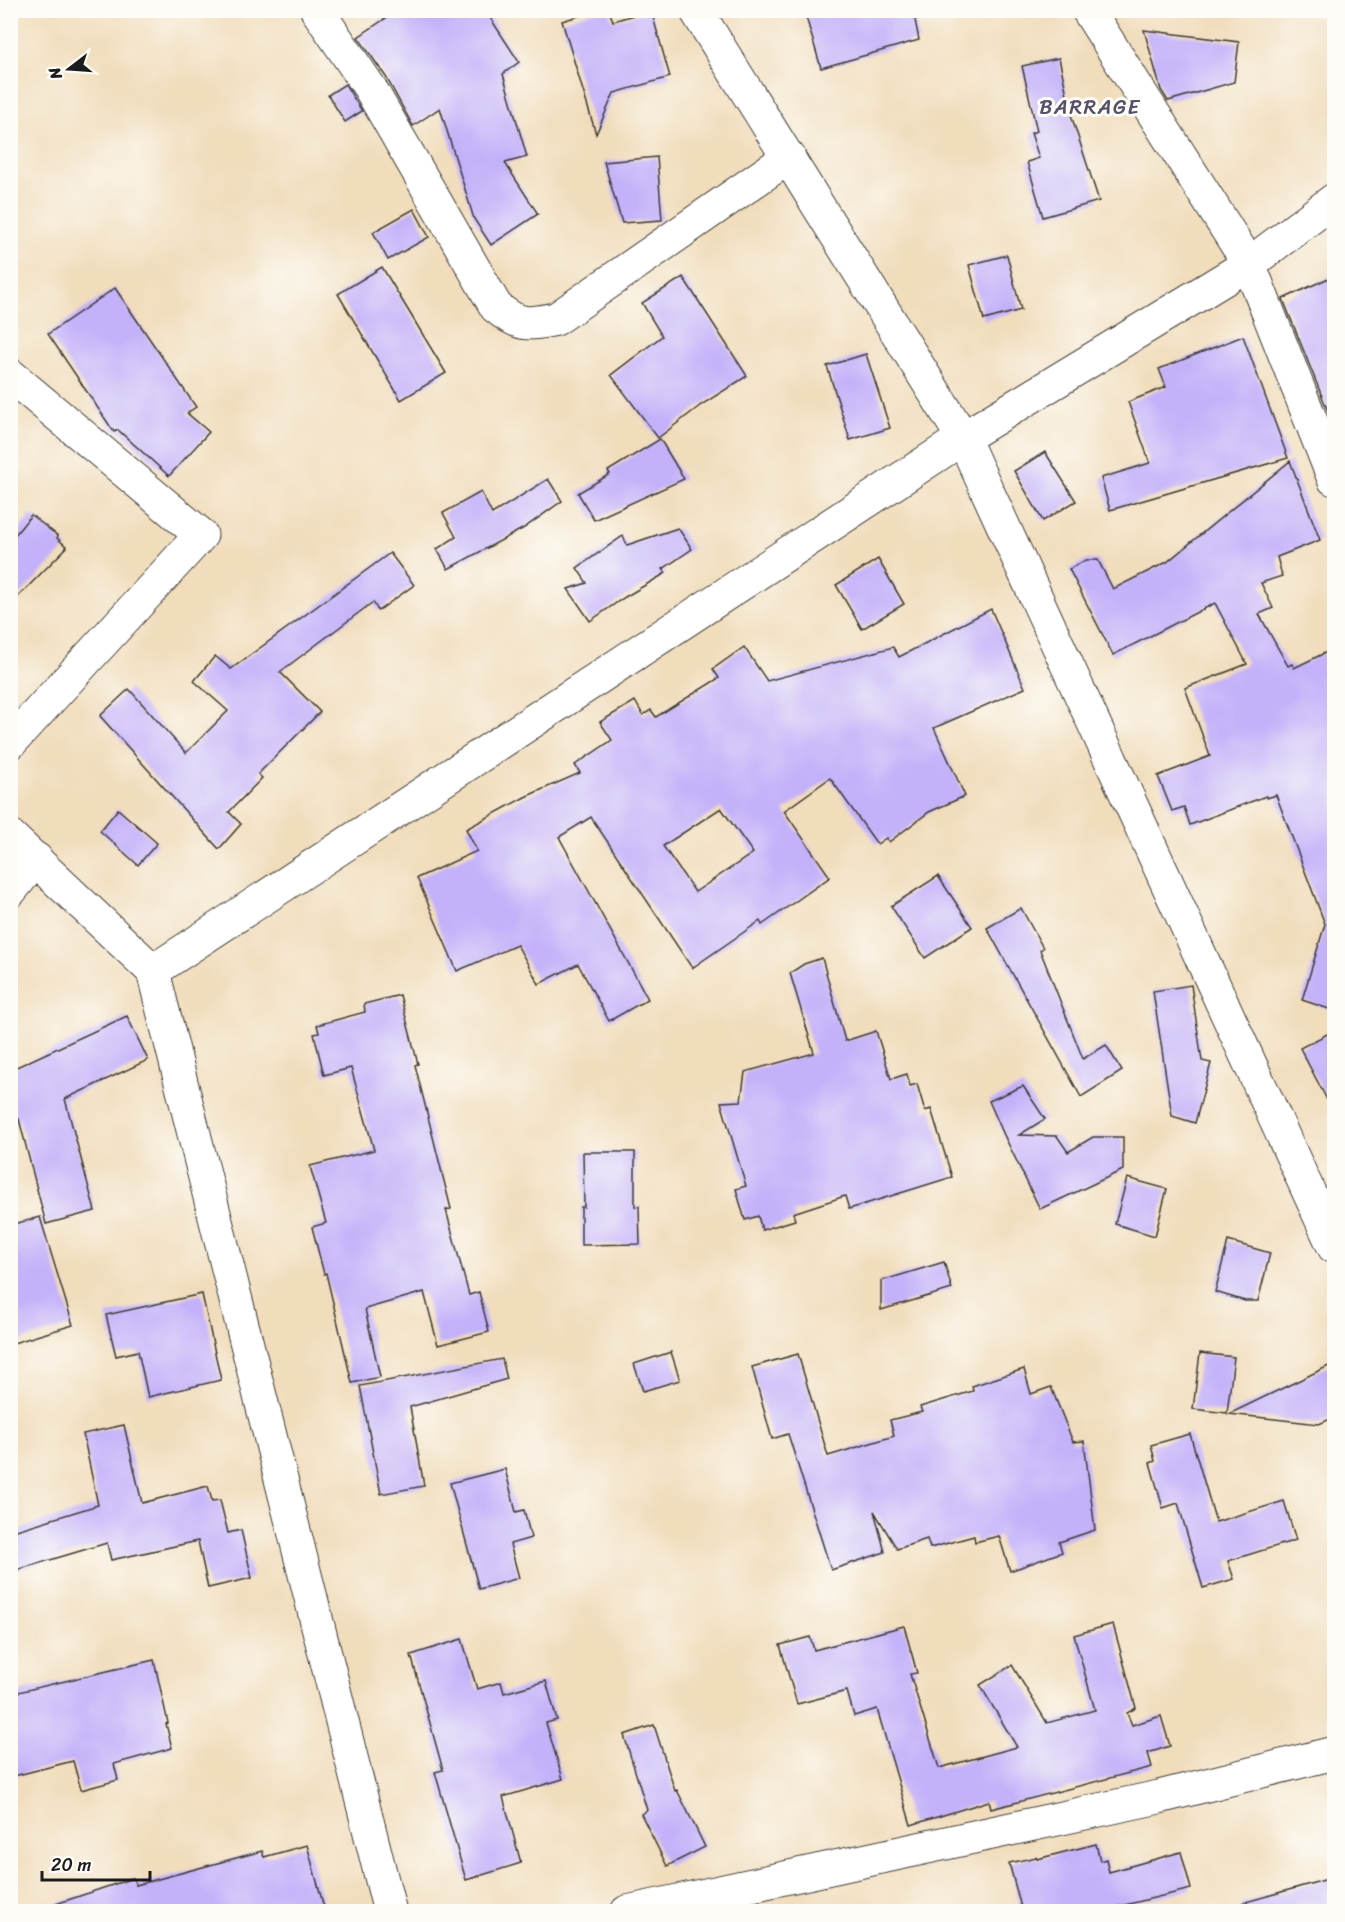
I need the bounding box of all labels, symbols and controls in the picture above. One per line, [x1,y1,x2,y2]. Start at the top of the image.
north arrow [39,39,99,99]
text: N [39,63,71,84]
district label: BARRAGE [1039,88,1141,126]
scale bar [42,1844,150,1882]
text: 20 m [51,1849,91,1881]

